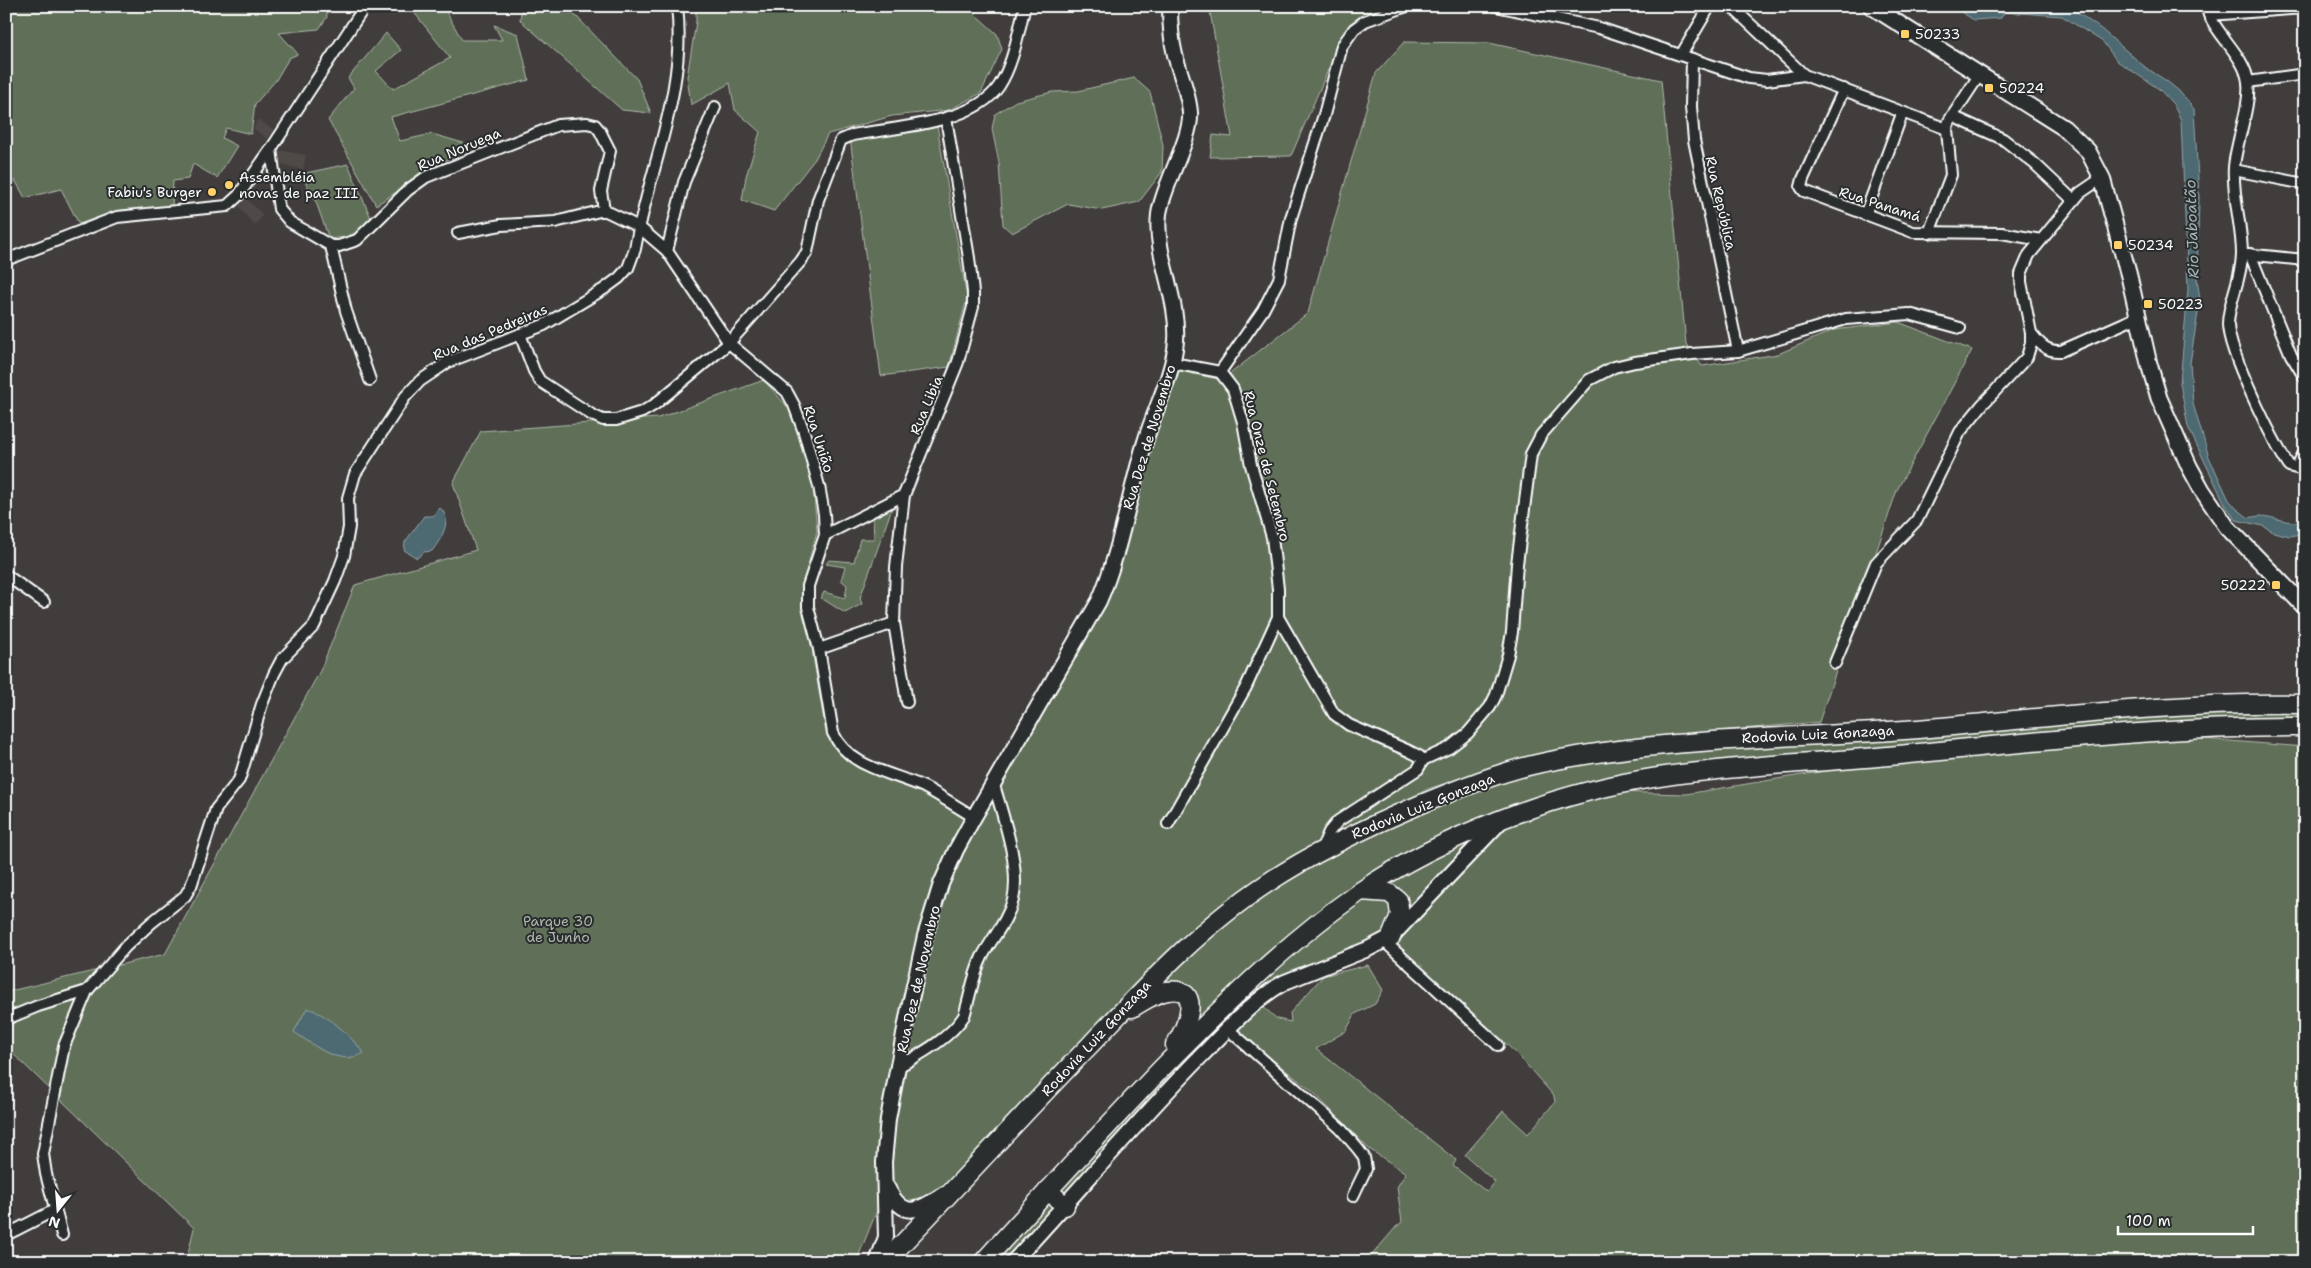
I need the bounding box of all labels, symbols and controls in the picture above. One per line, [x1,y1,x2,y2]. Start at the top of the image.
place label: 50233 [1915,25,1960,43]
marker: 50233 [1899,28,1911,40]
place label: 50224 [1999,79,2044,97]
marker: 50224 [1983,82,1995,94]
street label: Rua Noruega [415,123,504,175]
street label: Rua República [1701,154,1741,252]
place label: Assembléia novas de paz III [239,168,358,202]
marker: Assembléia novas de paz III [223,179,235,191]
water label: Rio Jaboatão [2180,179,2204,279]
street label: Rua Panamá [1837,182,1923,226]
place label: Fabiu's Burger [107,183,202,201]
marker: Fabiu's Burger [206,186,218,198]
place label: 50234 [2128,236,2174,254]
marker: 50234 [2112,239,2124,251]
place label: 50223 [2158,295,2203,313]
marker: 50223 [2142,298,2154,310]
street label: Rua das Pedreiras [430,300,550,364]
street label: Rua Dez de Novembro [1118,362,1180,512]
street label: Rua Libia [906,372,947,437]
street label: Rua Onze de Setembro [1240,389,1294,543]
street label: Rua União [800,403,838,475]
place label: 50222 [2221,576,2266,594]
marker: 50222 [2270,579,2282,591]
street label: Rodovia Luiz Gonzaga [1741,721,1895,747]
street label: Rodovia Luiz Gonzaga [1349,769,1497,843]
street label: Rua Dez de Novembro [892,904,944,1054]
park label: Parque 30 de Junho [523,912,593,946]
street label: Rodovia Luiz Gonzaga [1037,976,1155,1100]
north arrow [32,1186,82,1236]
scale bar [2118,1203,2254,1235]
text: 100 m [2126,1211,2171,1231]
text: N [46,1212,62,1233]

